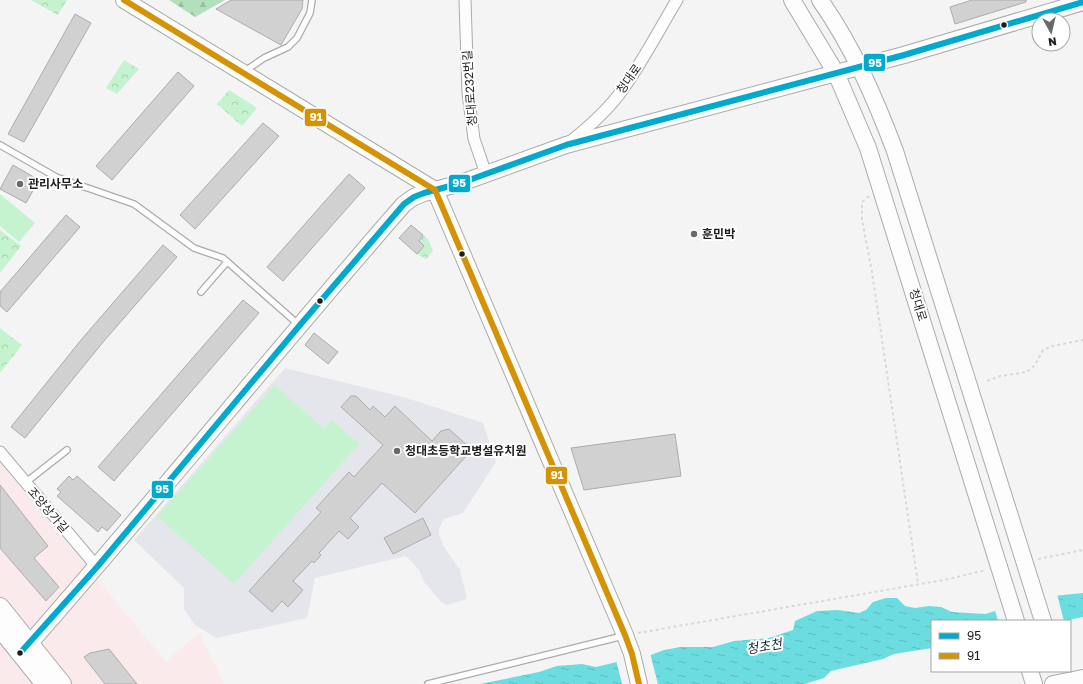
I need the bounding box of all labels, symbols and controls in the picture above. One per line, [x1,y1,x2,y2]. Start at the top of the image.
north arrow [1031,12,1071,52]
unlabelled marker [999,20,1009,30]
text: N [1047,35,1058,49]
street label: 청대로232번길 [459,50,480,127]
line badge: 95 [863,53,886,72]
text: 95 [868,56,882,69]
street label: 청대로 [613,61,644,97]
line badge: 91 [304,108,327,127]
text: 91 [310,110,323,123]
line badge: 95 [448,174,471,193]
place label: 관리사무소 [28,176,83,191]
text: 95 [452,176,466,189]
marker: 관리사무소 [15,179,25,189]
place label: 훈민박 [702,226,735,241]
marker: 훈민박 [689,229,699,239]
unlabelled marker [457,249,467,259]
street label: 청대로 [906,287,930,323]
unlabelled marker [315,296,325,306]
place label: 청대초등학교병설유치원 [405,443,526,458]
marker: 청대초등학교병설유치원 [392,446,402,456]
line badge: 91 [545,466,568,485]
text: 91 [551,468,564,481]
line badge: 95 [151,480,174,499]
text: 95 [155,482,169,495]
street label: 조양상가길 [25,484,72,535]
legend [931,620,1071,672]
text: 95 [967,628,981,643]
water label: 청초천 [745,635,784,657]
unlabelled marker [15,648,25,658]
text: 91 [967,648,980,663]

